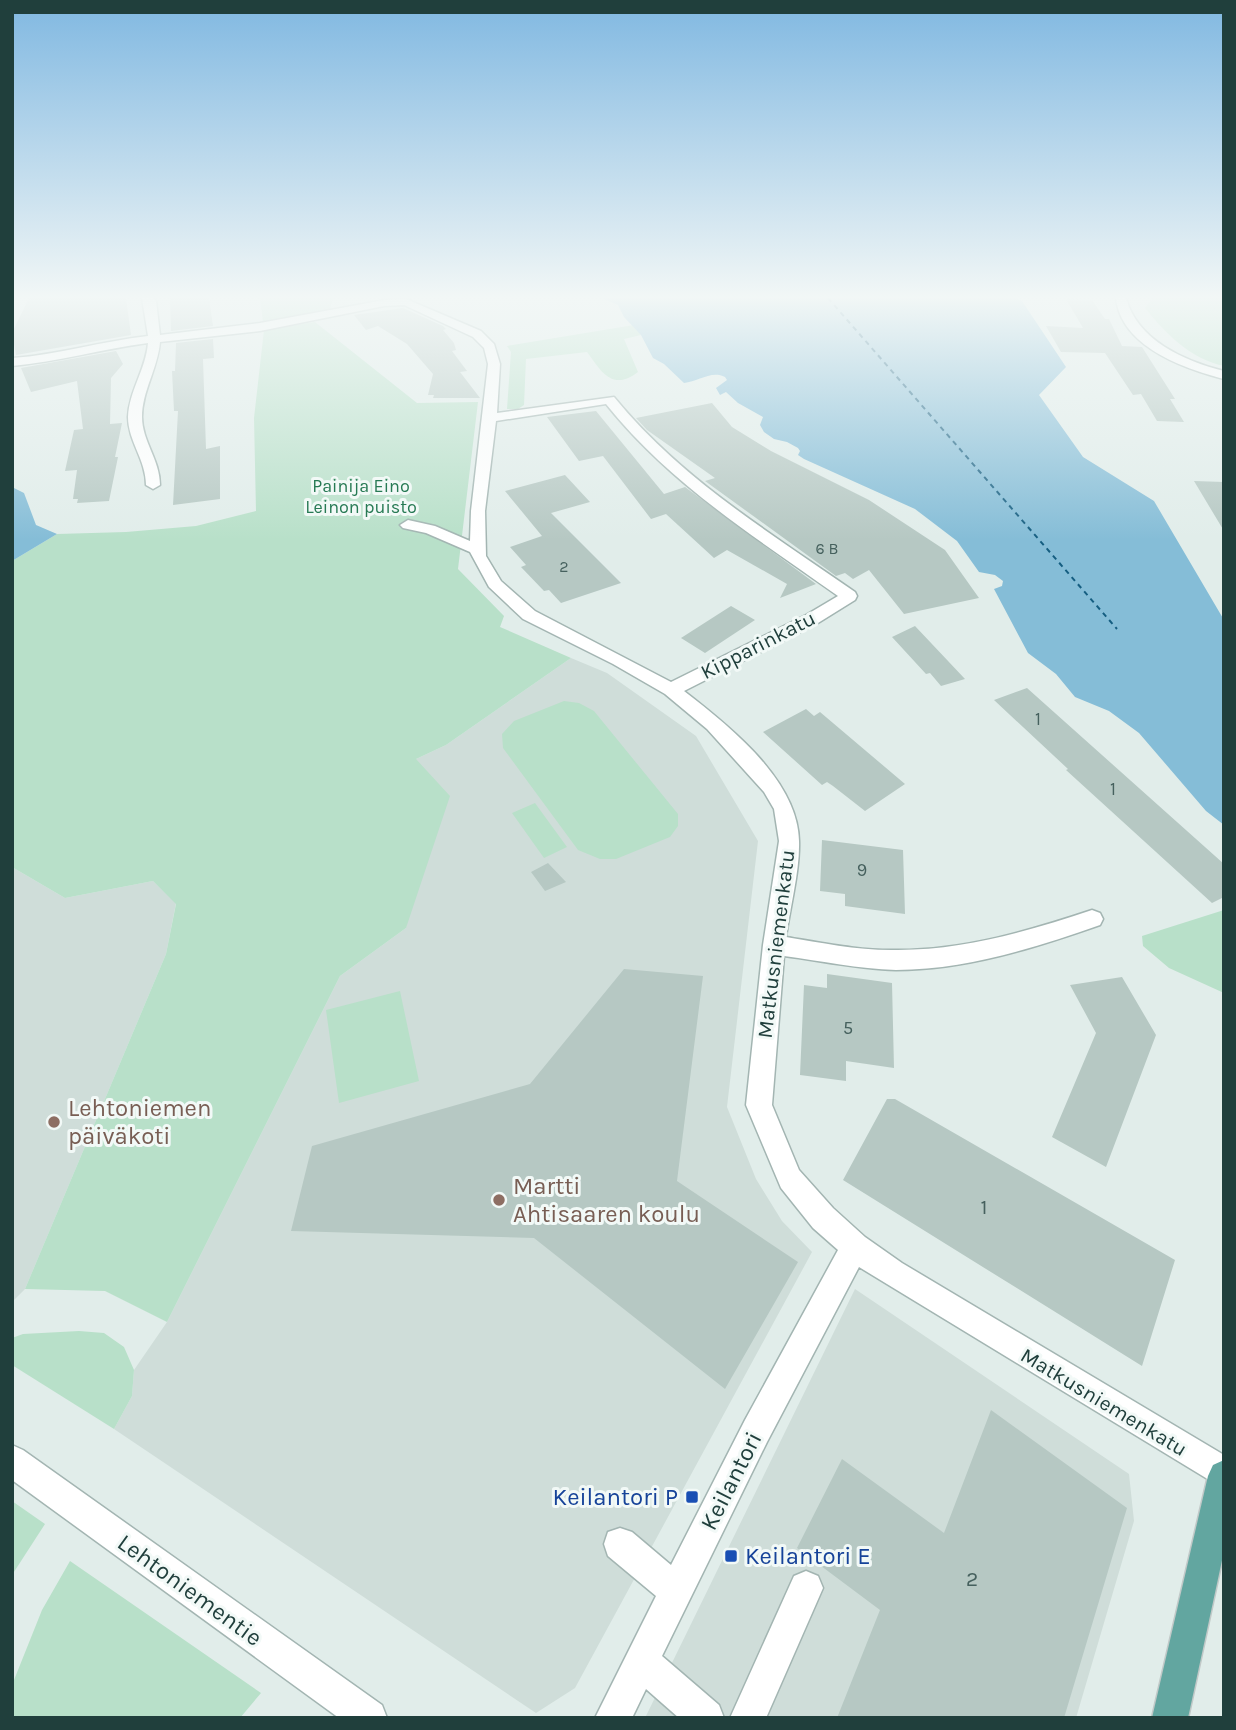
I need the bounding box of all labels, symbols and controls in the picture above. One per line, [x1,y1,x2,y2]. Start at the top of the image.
park label: Painija Eino Leinon puisto [305,475,417,518]
house number: 6 B [816,539,838,558]
house number: 2 [559,557,569,576]
street label: Kipparinkatu [697,606,819,684]
house number: 1 [1035,708,1041,730]
house number: 1 [1110,778,1116,800]
street label: Matkusniemenkatu [753,848,799,1040]
house number: 9 [857,859,867,881]
house number: 5 [843,1017,853,1039]
place label: Lehtoniemen päiväkoti [68,1094,211,1150]
marker: Lehtoniemen päiväkoti [46,1114,62,1130]
place label: Martti Ahtisaaren koulu [513,1172,700,1228]
marker: Martti Ahtisaaren koulu [491,1192,507,1208]
house number: 1 [981,1195,987,1219]
street label: Matkusniemenkatu [1017,1343,1191,1461]
street label: Keilantori [694,1427,768,1535]
place label: Keilantori P [553,1483,678,1511]
marker: Keilantori P [684,1489,700,1505]
street label: Lehtoniementie [112,1528,268,1652]
place label: Keilantori E [745,1542,871,1570]
marker: Keilantori E [723,1548,739,1564]
house number: 2 [966,1567,978,1591]

